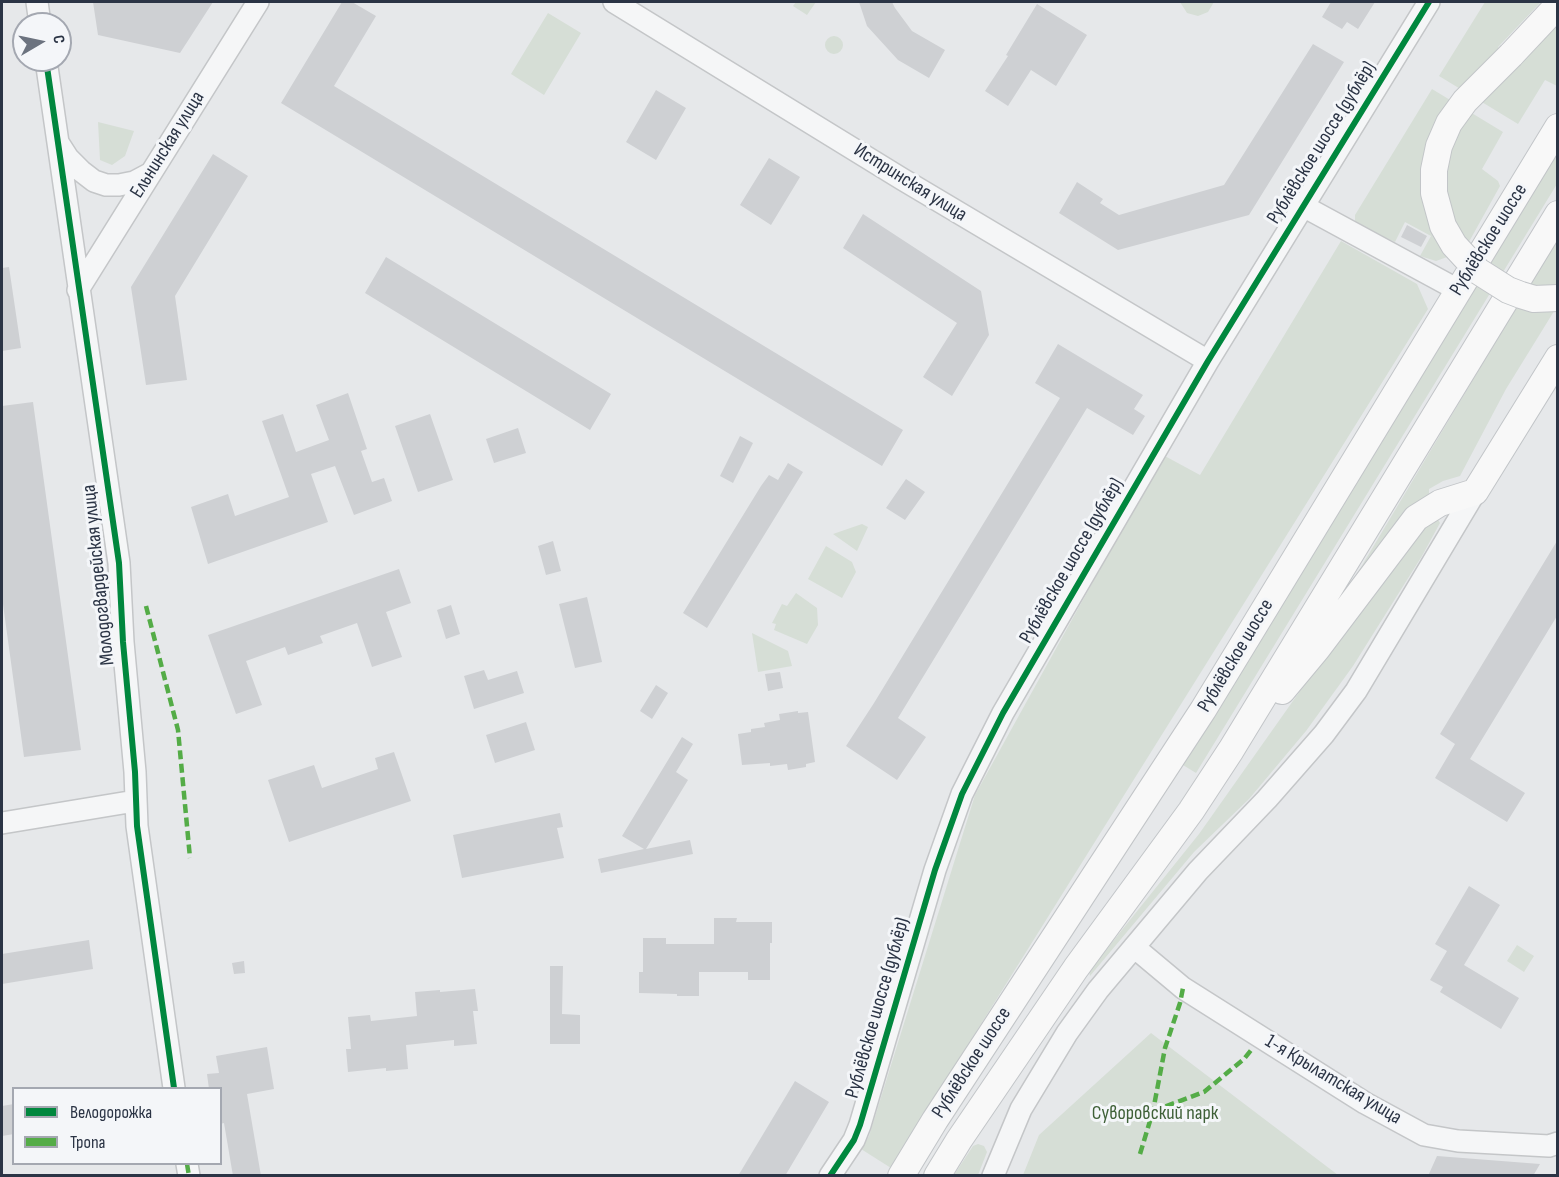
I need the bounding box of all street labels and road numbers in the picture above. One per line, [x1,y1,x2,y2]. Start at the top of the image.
street label: Рублёвское шоссе (дублёр) [1262,57,1382,229]
street label: Ельнинская улица [126,87,210,203]
street label: Истринская улица [849,139,971,227]
street label: Рублёвское шоссе [1445,180,1533,300]
street label: Рублёвское шоссе (дублёр) [1015,474,1129,648]
street label: Молодогвардейская улица [78,483,120,667]
street label: Рублёвское шоссе [1193,595,1279,717]
street label: Рублёвское шоссе (дублёр) [841,915,915,1101]
street label: Рублёвское шоссе [927,1003,1017,1123]
street label: 1-я Крылатская улица [1260,1030,1406,1130]

